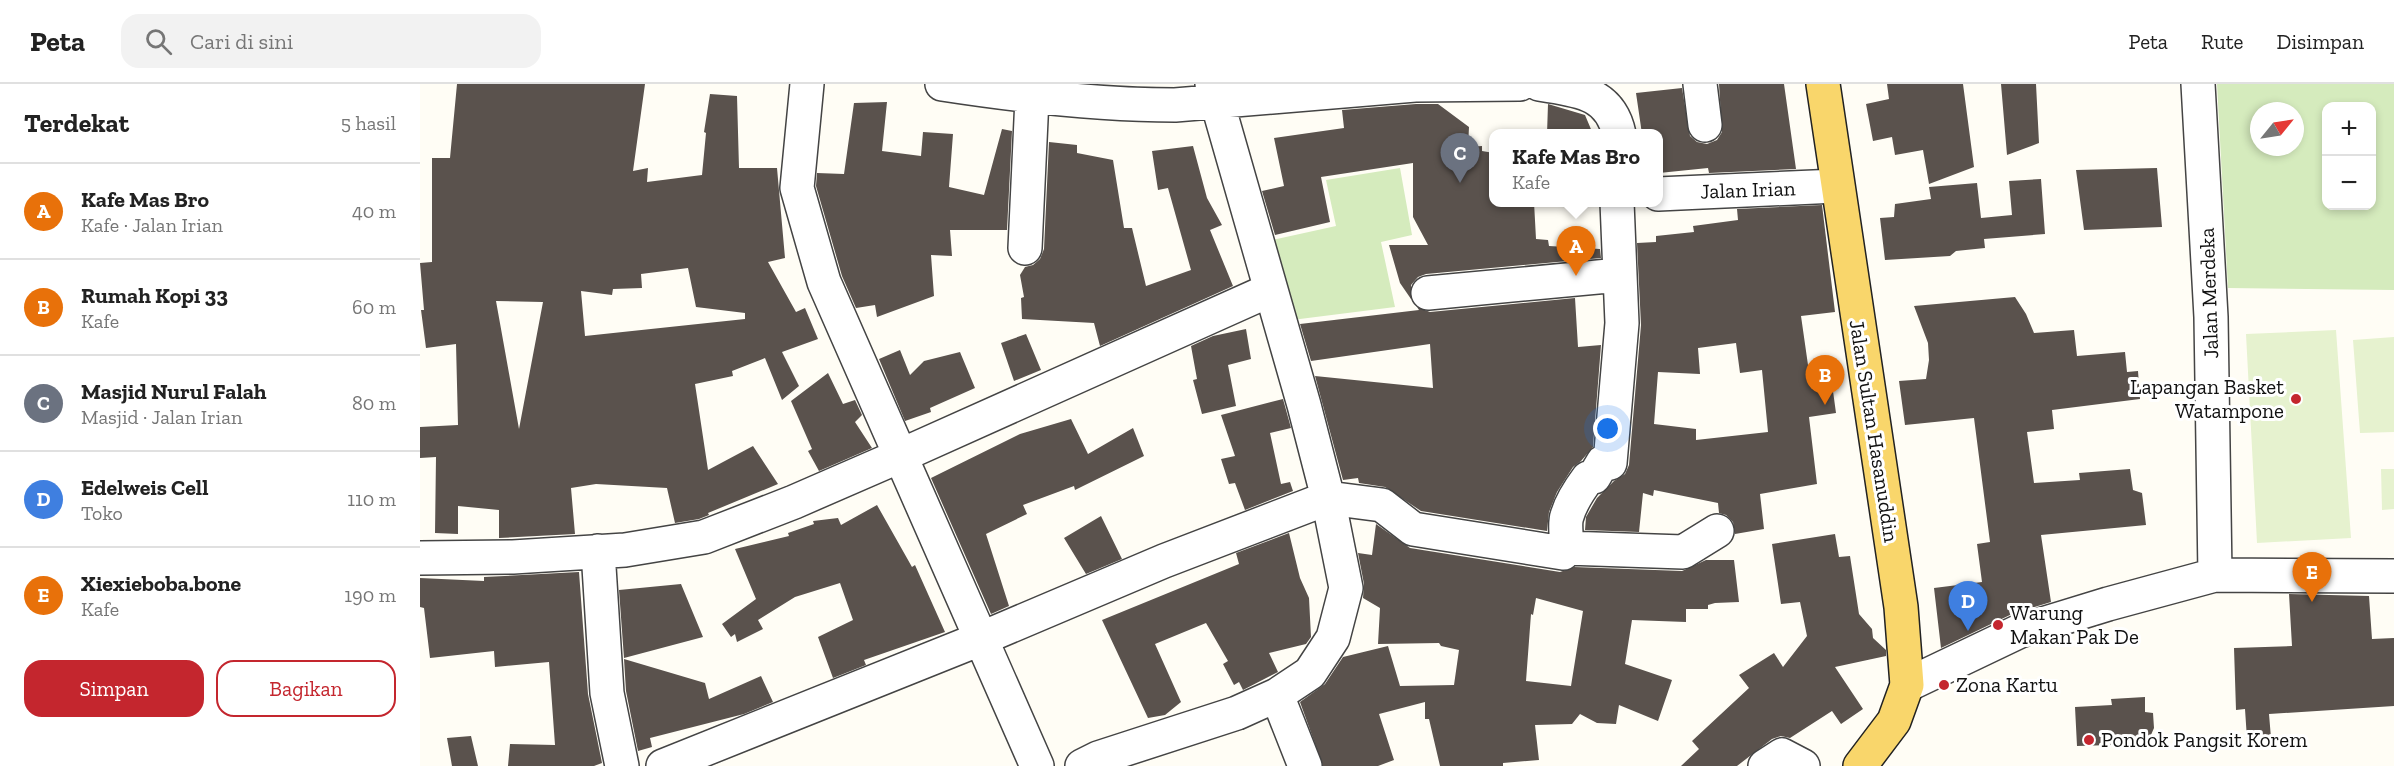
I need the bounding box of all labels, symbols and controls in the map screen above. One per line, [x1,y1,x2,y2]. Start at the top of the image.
search box [121,14,541,68]
text: Peta [30,25,85,58]
icon: search [142,25,175,58]
text: Cari di sini [190,28,293,55]
text: Peta [2129,29,2168,54]
text: Rute [2201,29,2243,54]
text: Disimpan [2276,29,2364,54]
north arrow [2250,102,2304,156]
map controls [2322,102,2376,210]
button: + [2322,102,2376,156]
text: Terdekat [24,107,129,139]
text: 5 hasil [341,111,396,135]
popup [1489,129,1663,207]
pin: C [1440,134,1480,183]
text: Kafe Mas Bro [1512,143,1640,170]
button: − [2322,156,2376,210]
text: Kafe [1512,170,1550,194]
street label: Jalan Irian [1700,175,1796,204]
text: Kafe Mas Bro [81,186,209,213]
text: A [37,199,50,223]
text: 40 m [352,199,396,223]
text: Kafe · Jalan Irian [81,213,223,237]
pin: A [1556,226,1596,276]
street label: Jalan Merdeka [2194,227,2223,359]
text: Rumah Kopi 33 [81,282,228,309]
text: B [37,295,50,319]
text: 60 m [352,295,396,319]
text: Kafe [81,309,119,333]
street label: Jalan Sultan Hasanuddin [1845,318,1904,544]
pin: B [1806,356,1844,405]
place label: Lapangan Basket Watampone [2130,374,2284,423]
text: Masjid Nurul Falah [81,378,267,405]
text: C [37,391,50,415]
text: 80 m [352,391,396,415]
marker: Lapangan Basket Watampone [2289,392,2303,406]
text: Masjid · Jalan Irian [81,405,242,429]
your location [1593,414,1622,443]
text: Edelweis Cell [81,474,208,501]
text: D [37,487,50,511]
text: 110 m [347,487,396,511]
text: Toko [81,501,123,525]
pin: E [2292,552,2332,602]
text: Xiexieboba.bone [81,570,241,597]
pin: D [1948,582,1988,631]
text: E [38,583,49,607]
text: 190 m [344,583,396,607]
text: Kafe [81,597,119,621]
place label: Warung Makan Pak De [2010,600,2139,649]
marker: Warung Makan Pak De [1991,618,2005,632]
button: Simpan [24,660,204,717]
button: Bagikan [216,660,396,717]
place label: Zona Kartu [1956,672,2058,697]
marker: Zona Kartu [1937,678,1951,692]
place label: Pondok Pangsit Korem [2101,727,2307,752]
marker: Pondok Pangsit Korem [2082,733,2096,747]

